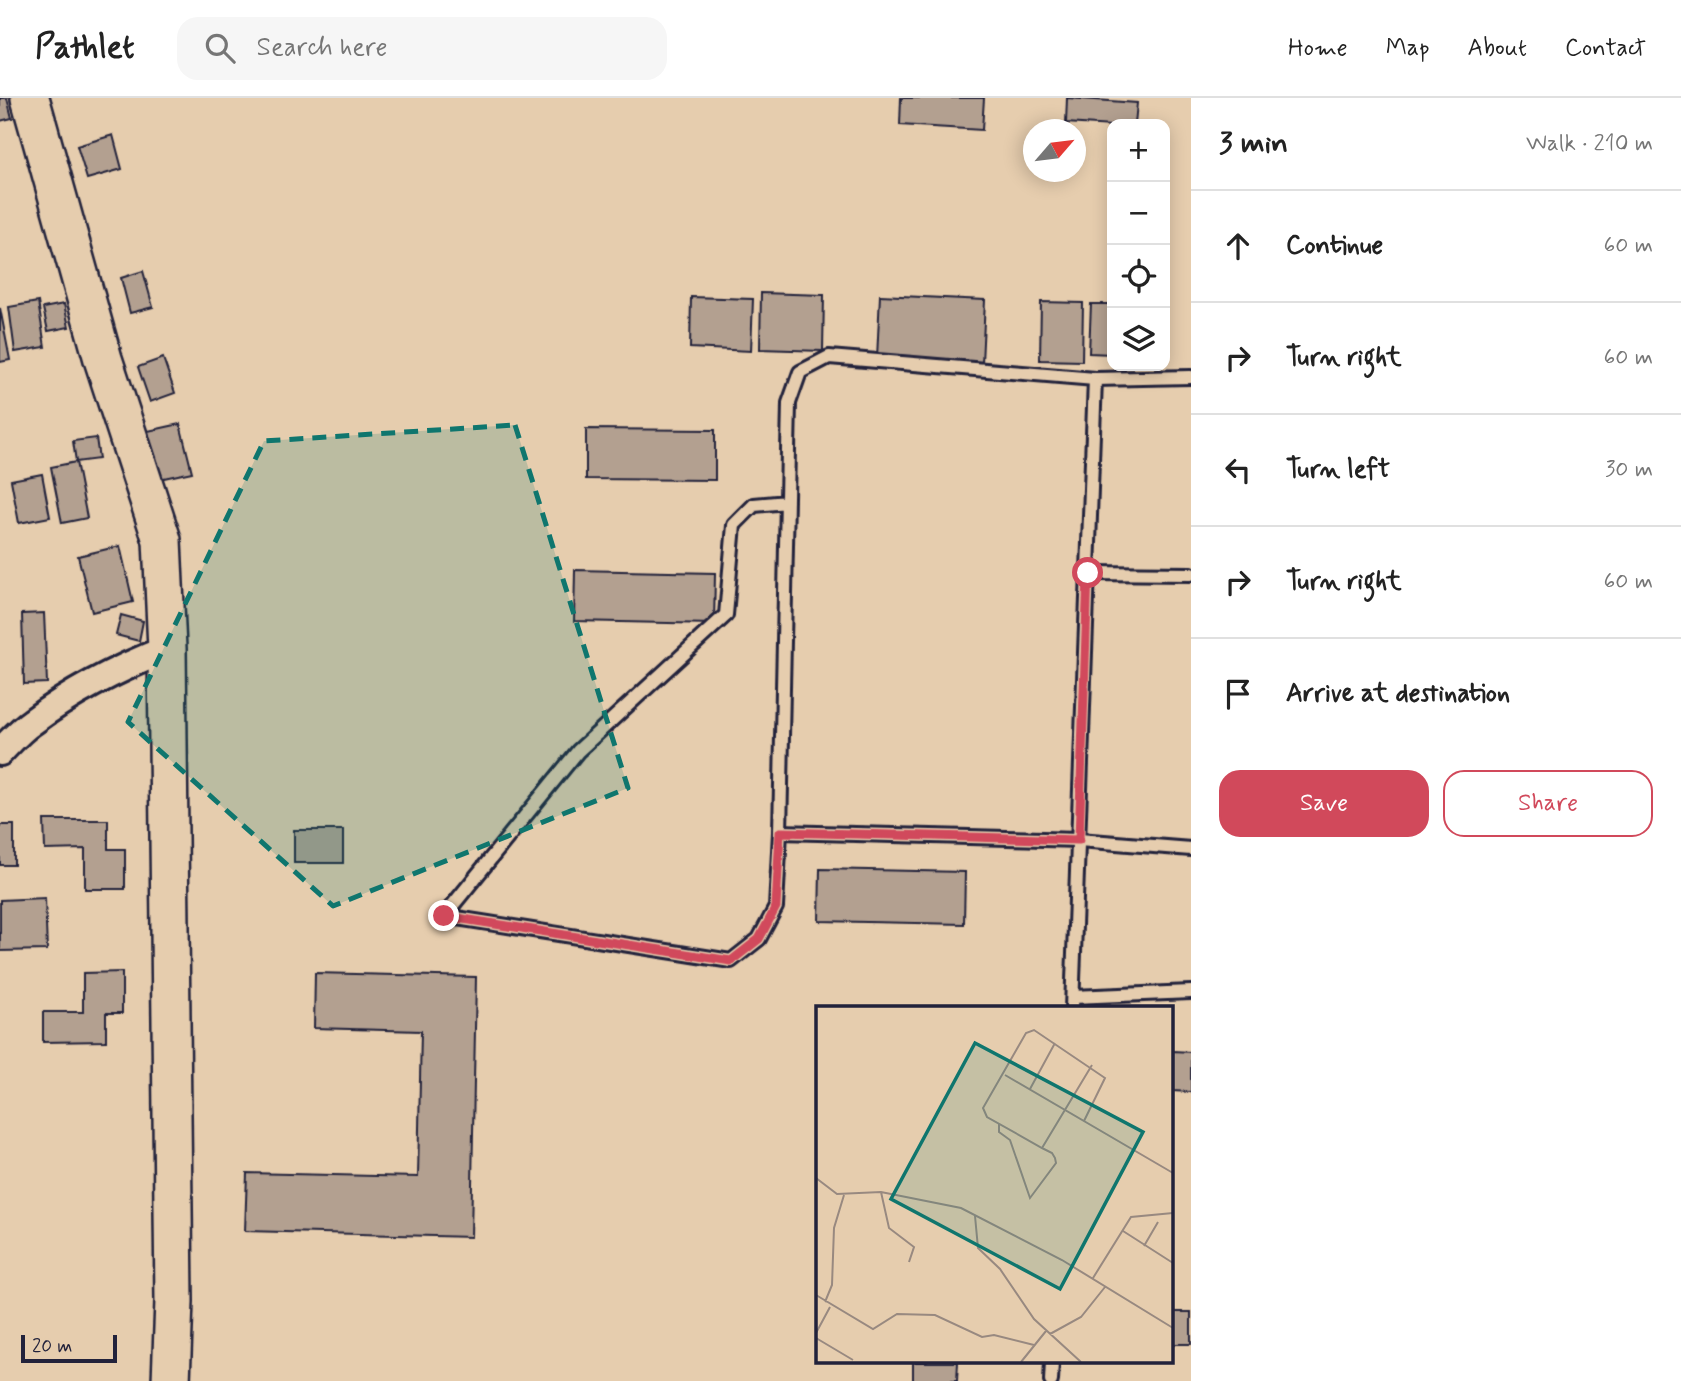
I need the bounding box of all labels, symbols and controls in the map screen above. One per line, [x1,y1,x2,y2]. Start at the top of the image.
search box [177,17,667,80]
text: Pathlet [35,26,135,70]
icon: search [201,29,239,67]
text: Search here [257,31,387,65]
text: Home [1288,33,1348,64]
text: Map [1386,33,1430,64]
text: About [1468,33,1527,64]
text: Contact [1565,33,1646,64]
north arrow [1023,119,1086,182]
map controls [1107,119,1170,371]
button: + [1107,119,1170,182]
text: 3 min [1219,124,1288,163]
text: Walk · 210 m [1526,129,1653,159]
button: − [1107,182,1170,245]
icon: ahead [1219,227,1257,265]
text: Continue [1286,229,1383,263]
text: 60 m [1604,231,1653,261]
button: locate [1107,245,1170,308]
button: layers [1107,308,1170,371]
icon: right [1219,339,1257,377]
text: Turn right [1286,341,1402,375]
text: 60 m [1604,343,1653,373]
icon: left [1219,451,1257,489]
text: Turn left [1286,453,1390,487]
text: 30 m [1605,455,1653,485]
route start [1072,557,1103,588]
icon: right [1219,563,1257,601]
text: Turn right [1286,565,1402,599]
text: 60 m [1604,567,1653,597]
icon: arrive [1219,675,1257,713]
text: Arrive at destination [1286,677,1510,711]
button: Save [1219,770,1429,837]
button: Share [1443,770,1653,837]
route end [428,900,459,931]
inset map [816,1006,1174,1364]
scale bar [21,1332,117,1364]
text: 20 m [32,1334,72,1359]

